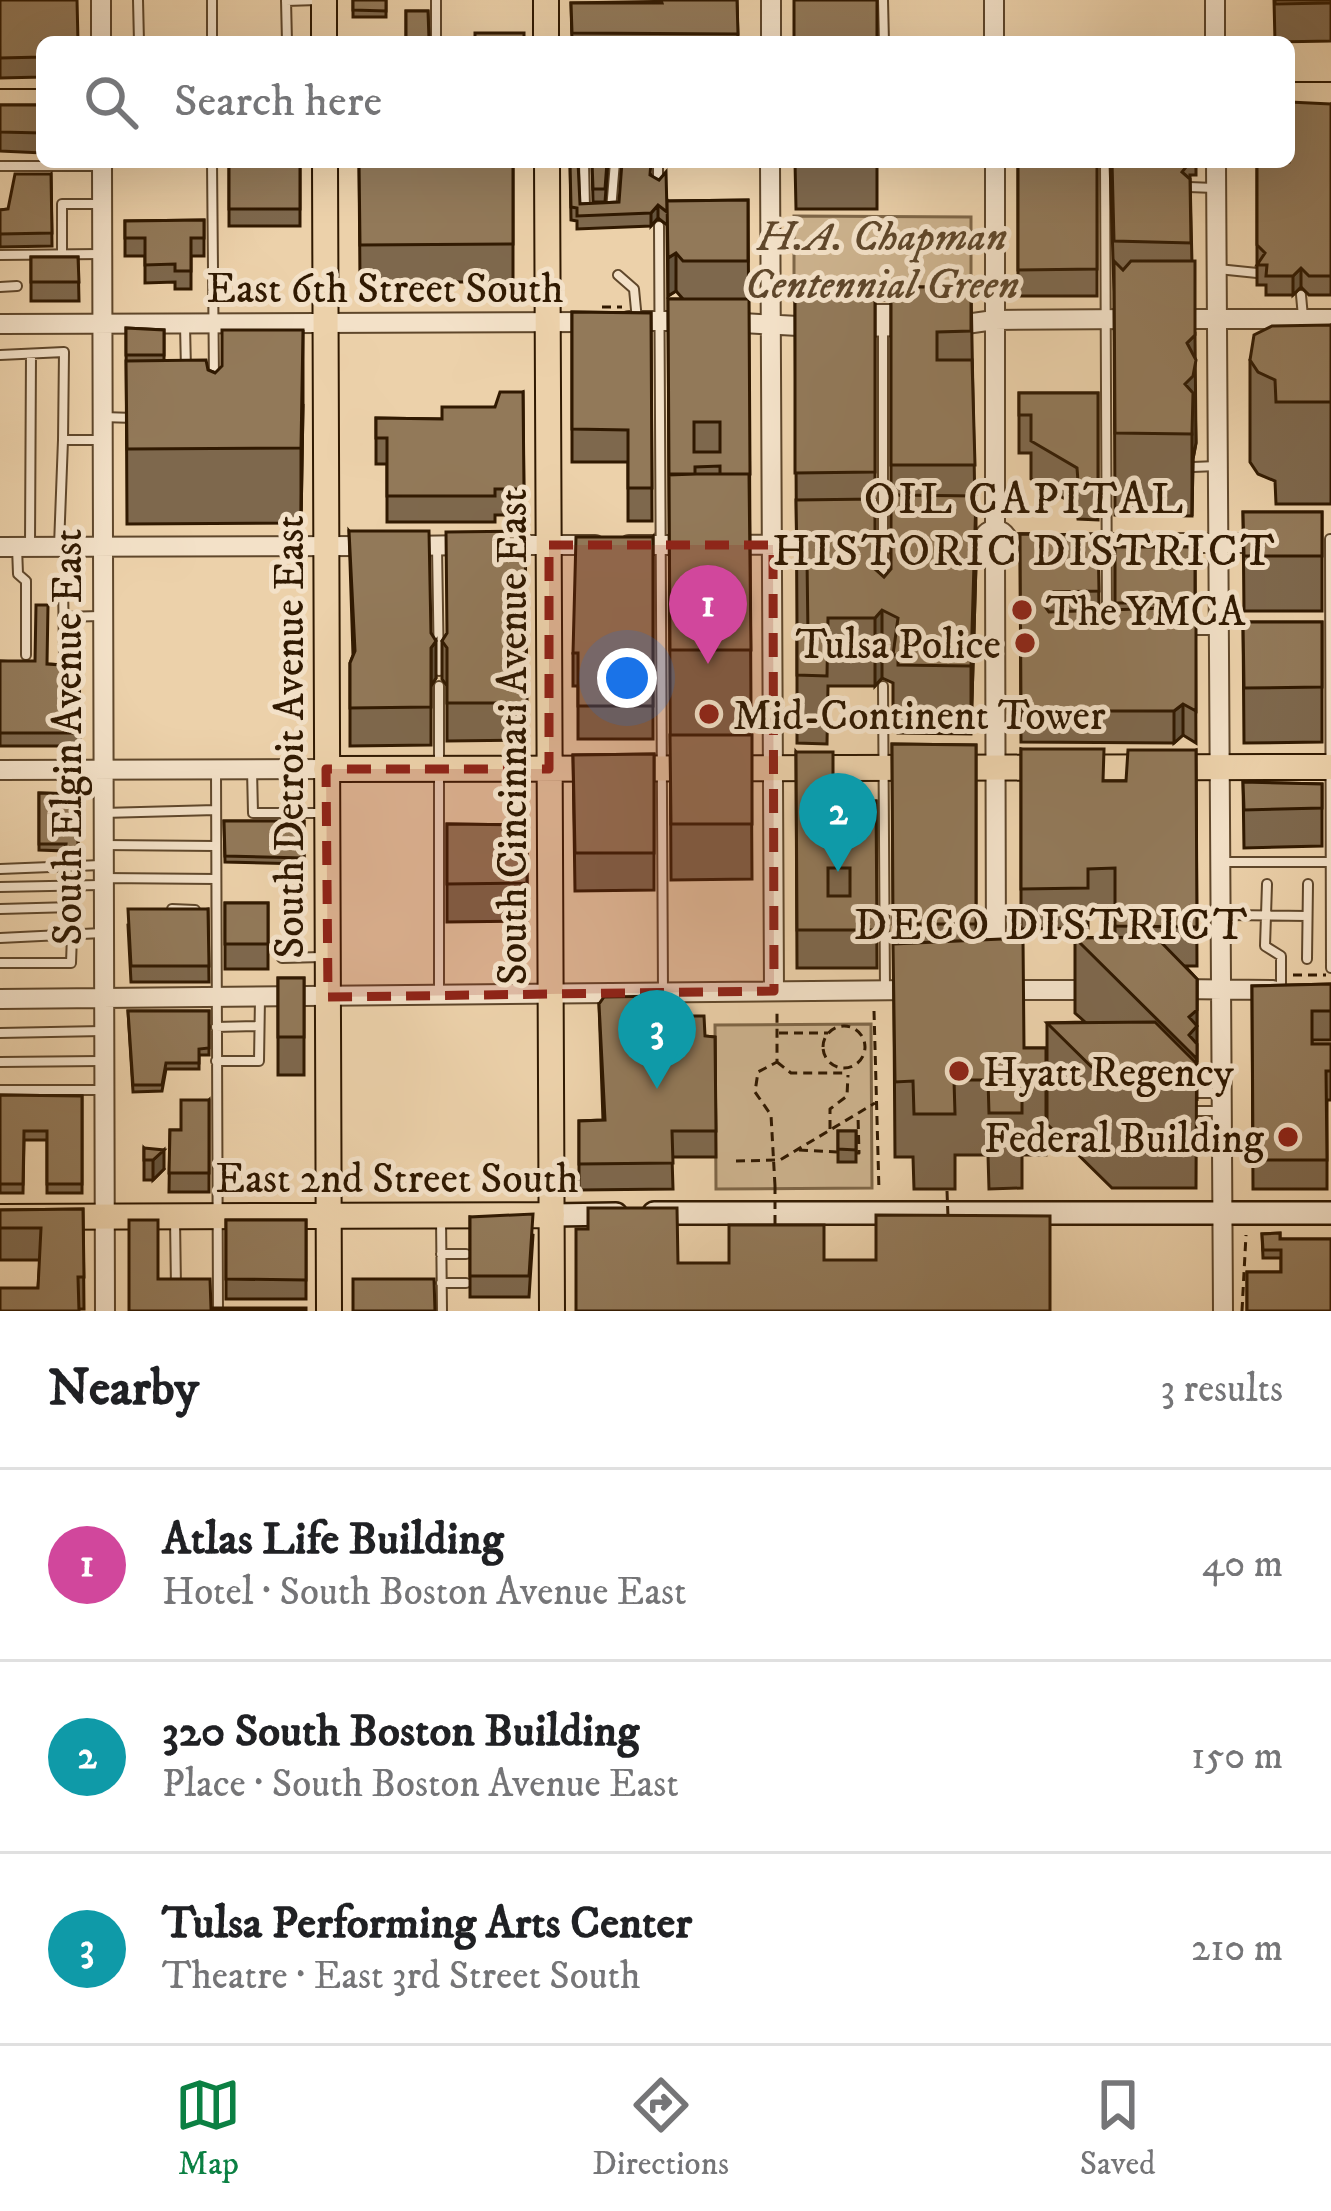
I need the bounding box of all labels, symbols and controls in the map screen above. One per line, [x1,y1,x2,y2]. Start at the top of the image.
search box [36,36,1295,168]
icon: search [78,69,144,135]
text: Search here [174,74,382,130]
park label: H.A. Chapman Centennial Green [745,212,1019,312]
street label: East 6th Street South [207,264,563,316]
district label: OIL CAPITAL HISTORIC DISTRICT [772,472,1278,580]
street label: South Cincinnati Avenue East [488,489,540,985]
street label: South Detroit Avenue East [265,515,317,959]
street label: South Elgin Avenue East [43,529,95,945]
pin: 1 [669,565,747,664]
place label: The YMCA [1046,587,1247,639]
marker: The YMCA [1009,597,1035,623]
place label: Tulsa Police [796,620,1001,672]
marker: Tulsa Police [1012,630,1038,656]
your location [597,648,657,708]
place label: Mid-Continent Tower [733,691,1106,743]
marker: Mid-Continent Tower [696,701,722,727]
pin: 2 [799,773,877,872]
district label: DECO DISTRICT [854,898,1250,954]
pin: 3 [618,990,696,1089]
place label: Hyatt Regency [983,1048,1235,1100]
marker: Hyatt Regency [946,1058,972,1084]
place label: Federal Building [984,1114,1265,1166]
marker: Federal Building [1275,1124,1301,1150]
street label: East 2nd Street South [215,1154,579,1206]
text: Nearby [48,1357,199,1421]
text: 3 results [1160,1365,1283,1414]
text: Atlas Life Building [162,1512,504,1568]
text: 1 [80,1540,94,1589]
text: 40 m [1202,1540,1283,1589]
text: Hotel · South Boston Avenue East [162,1568,687,1617]
text: 320 South Boston Building [162,1704,639,1760]
text: 2 [77,1732,97,1781]
text: 150 m [1191,1732,1283,1781]
text: Place · South Boston Avenue East [162,1760,679,1809]
text: Tulsa Performing Arts Center [162,1896,692,1952]
text: 3 [80,1924,94,1973]
text: 210 m [1191,1924,1283,1973]
text: Theatre · East 3rd Street South [162,1952,640,2001]
tab: Map [175,2072,241,2185]
tab: Directions [592,2072,729,2185]
tab: Saved [1080,2072,1156,2185]

